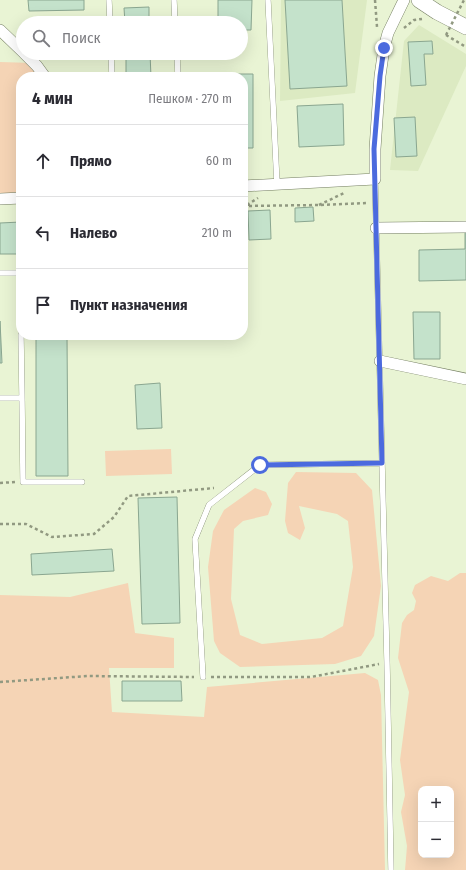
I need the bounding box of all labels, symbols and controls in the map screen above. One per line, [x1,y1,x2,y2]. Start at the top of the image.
search box [16,16,248,60]
icon: search [30,27,52,49]
text: Поиск [62,29,100,47]
route end [375,39,393,57]
text: 4 мин [32,88,73,109]
text: Пешком · 270 m [148,91,232,106]
icon: ahead [32,150,54,172]
text: Прямо [70,152,112,170]
text: 60 m [206,153,232,168]
icon: left [32,222,54,244]
text: Налево [70,224,117,242]
text: 210 m [202,225,232,240]
icon: arrive [32,294,54,316]
text: Пункт назначения [70,296,188,314]
route start [251,456,269,474]
map controls [418,786,454,858]
button: + [418,786,454,822]
button: − [418,822,454,858]

